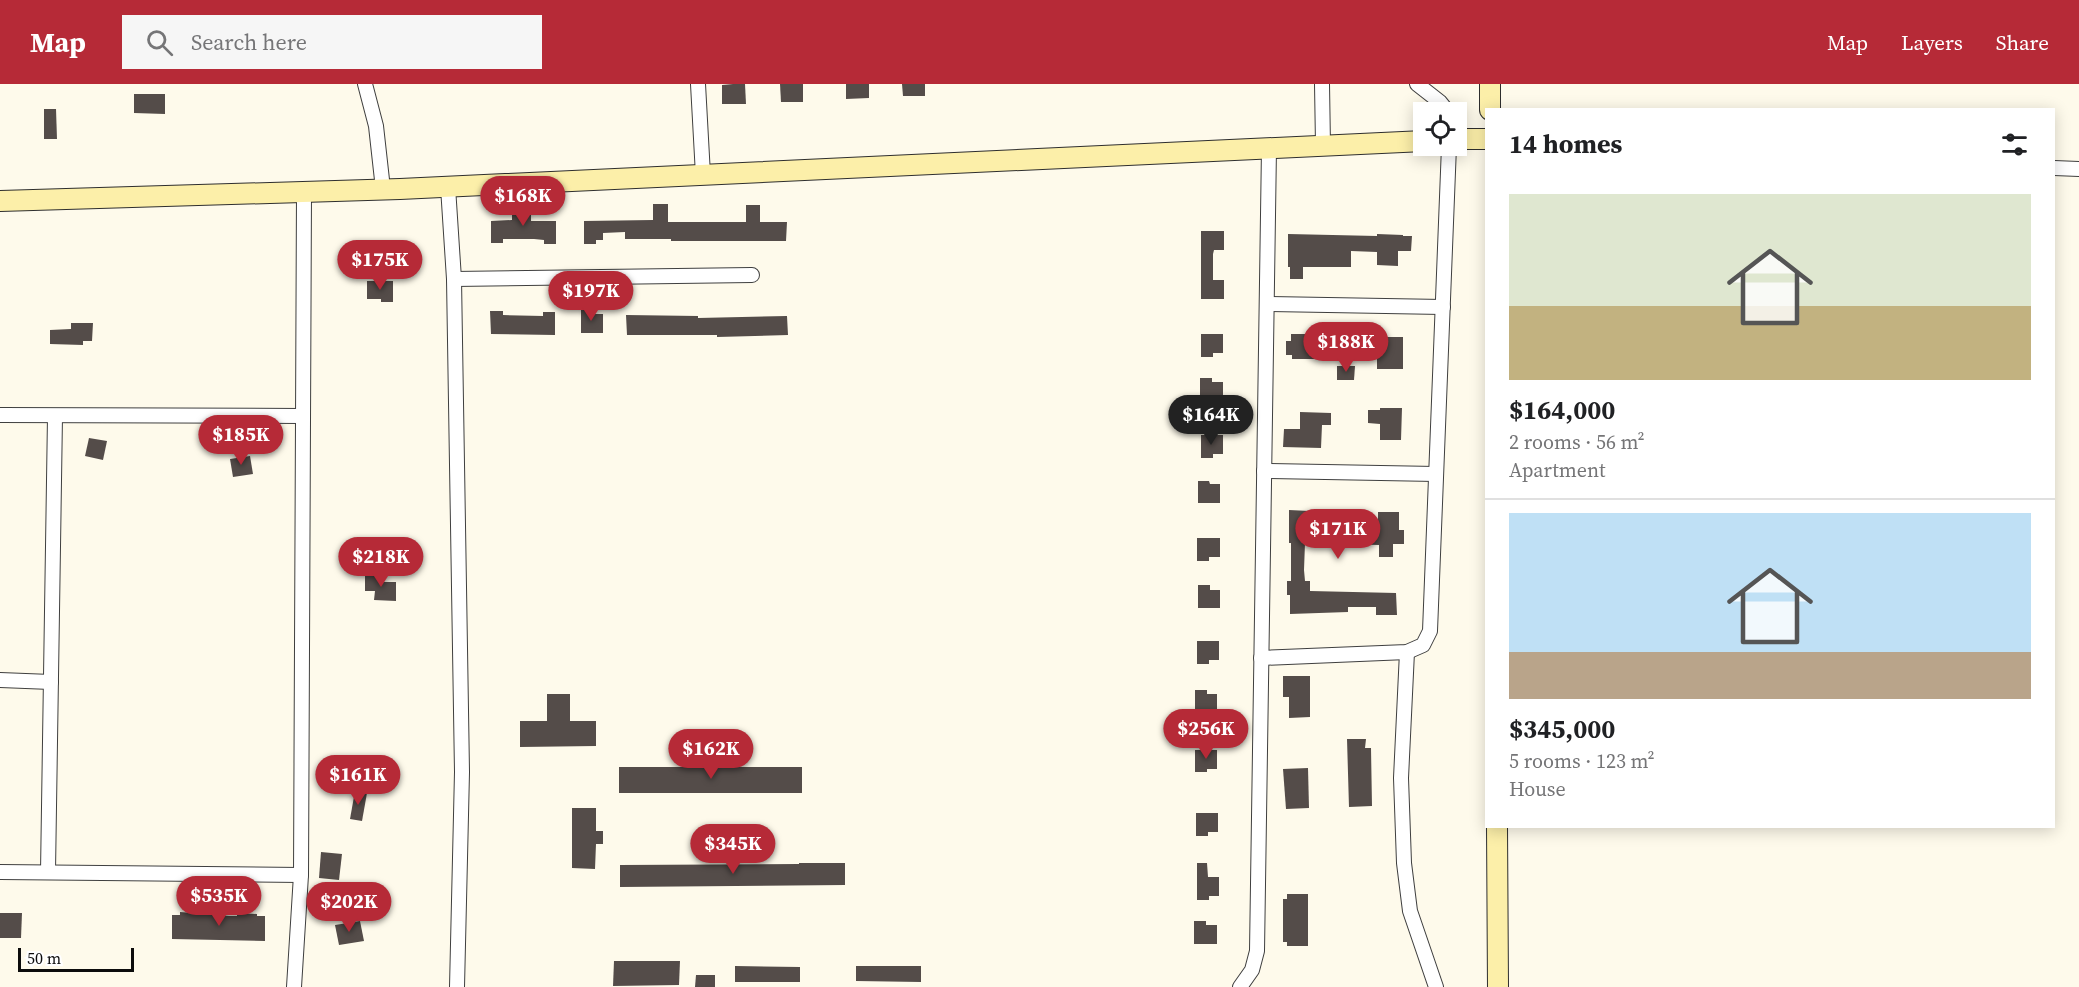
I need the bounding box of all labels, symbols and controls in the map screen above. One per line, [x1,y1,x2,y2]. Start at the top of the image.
search box [122,15,542,69]
text: Map [30,23,86,61]
icon: search [143,26,176,59]
text: Search here [191,27,307,57]
text: Map [1827,28,1868,57]
text: Layers [1901,28,1963,57]
text: Share [1996,28,2049,57]
map controls [1413,102,1467,156]
button: locate [1413,102,1467,156]
text: 14 homes [1509,126,1622,162]
icon: filters [1998,128,2031,161]
pin: $168K [481,176,565,227]
text: $168K [494,181,552,209]
icon: home [1716,233,1824,341]
pin: $175K [338,240,422,291]
text: $175K [351,245,409,273]
pin: $197K [549,271,633,322]
text: $197K [562,276,620,304]
pin: $188K [1304,322,1388,373]
text: $188K [1317,327,1375,355]
text: $164,000 [1509,392,1615,428]
pin: $164K [1169,395,1253,446]
text: $164K [1182,400,1240,428]
pin: $185K [199,415,283,466]
text: $185K [212,420,270,448]
text: 2 rooms · 56 m² [1509,428,1645,456]
text: Apartment [1509,456,1606,484]
pin: $171K [1296,509,1380,560]
text: $171K [1309,514,1367,542]
pin: $218K [339,537,423,588]
text: $218K [352,542,410,570]
icon: home [1716,552,1824,660]
pin: $256K [1164,709,1248,760]
text: $345,000 [1509,711,1615,747]
text: $256K [1177,714,1235,742]
pin: $162K [669,729,753,780]
text: $162K [682,734,740,762]
text: 5 rooms · 123 m² [1509,747,1655,775]
pin: $161K [316,755,400,806]
text: $161K [329,760,387,788]
text: House [1509,775,1566,803]
pin: $345K [691,824,775,875]
text: $345K [704,829,762,857]
pin: $535K [177,876,261,927]
text: $535K [190,881,248,909]
pin: $202K [307,882,391,933]
text: $202K [320,887,378,915]
scale bar [18,945,134,972]
text: 50 m [27,947,61,969]

